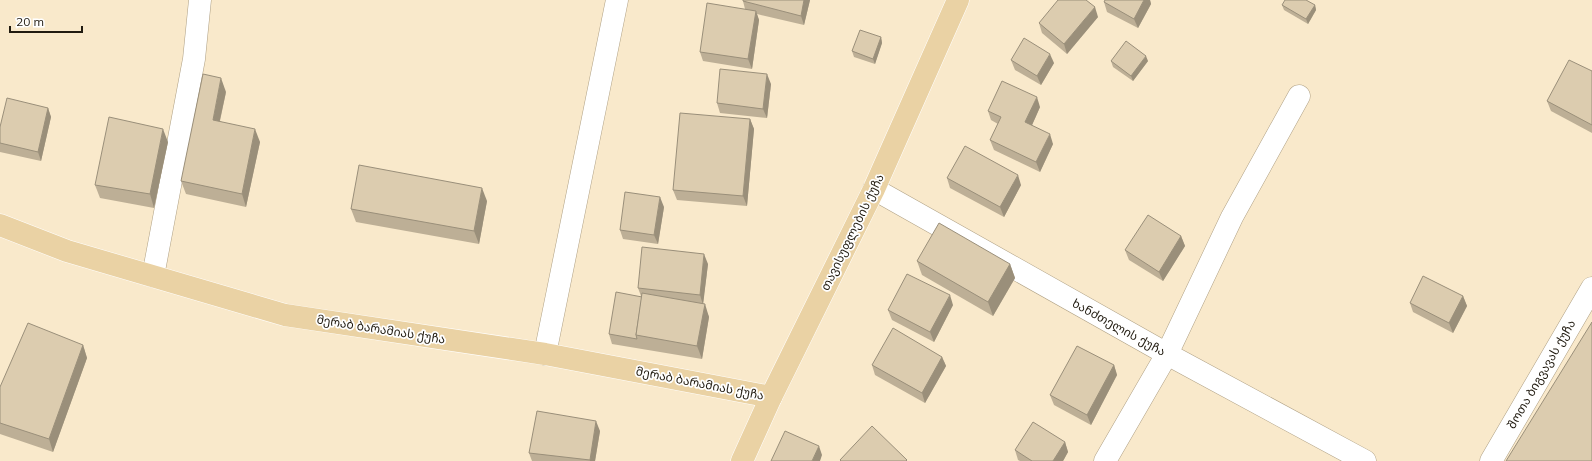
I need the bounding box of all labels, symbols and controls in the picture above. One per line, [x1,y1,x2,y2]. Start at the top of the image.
scale bar [10,8,82,34]
text: 20 m [16,14,44,29]
street label: თავისუფლების ქუჩა [817,171,888,293]
street label: ხანძთელის ქუჩა [1069,295,1168,360]
street label: მერაბ ბარამიას ქუჩა [316,311,446,347]
street label: შოთა ბიგვავას ქუჩა [1504,317,1578,431]
street label: მერაბ ბარამიას ქუჩა [635,363,765,403]

